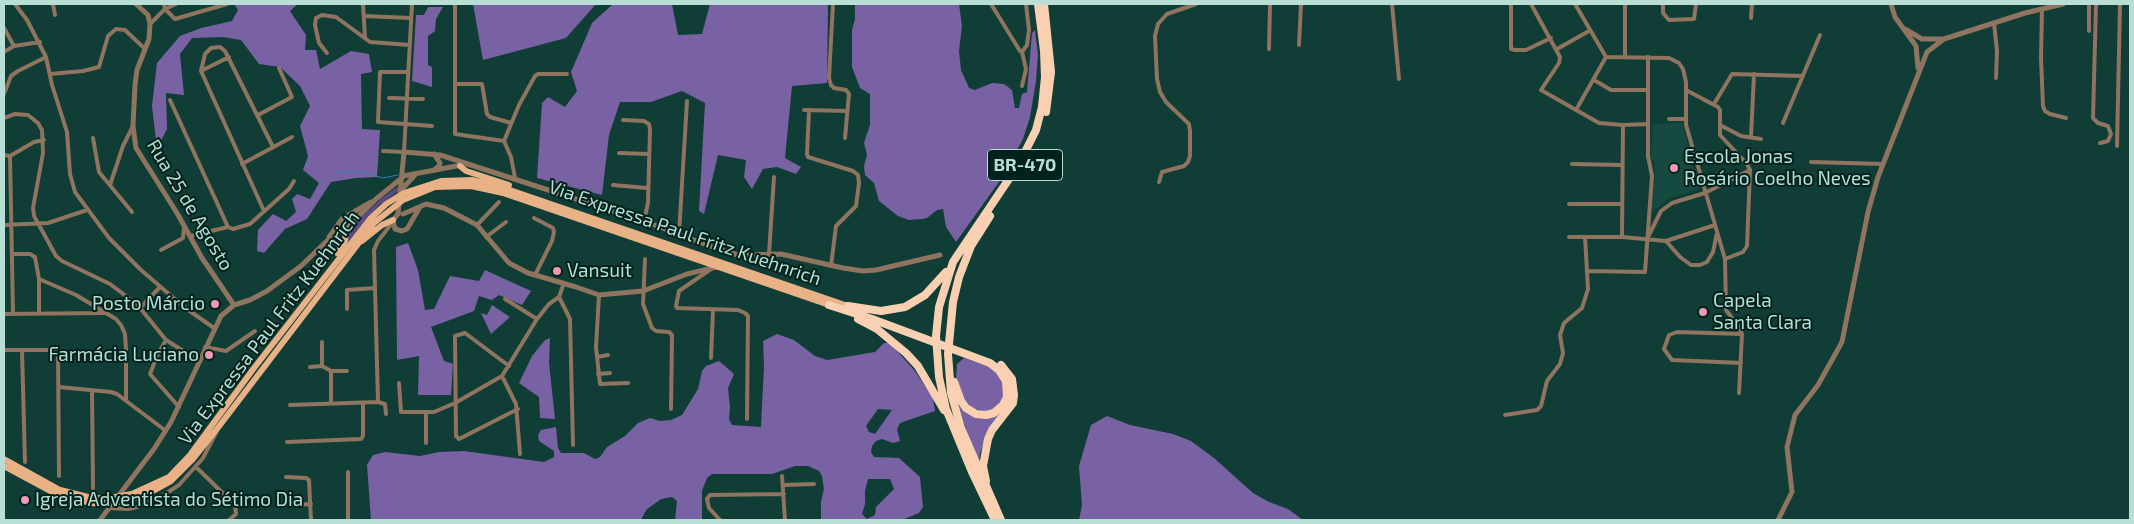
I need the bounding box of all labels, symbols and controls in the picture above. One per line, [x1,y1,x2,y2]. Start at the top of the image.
street label: Rua 25 de Agosto [142,135,238,275]
place label: Escola Jonas Rosário Coelho Neves [1684,146,1871,190]
road number: BR-470 [988,150,1062,180]
marker: Escola Jonas Rosário Coelho Neves [1668,162,1680,174]
street label: Via Expressa Paul Fritz Kuehnrich [546,176,824,290]
street label: Via Expressa Paul Fritz Kuehnrich [174,207,364,449]
place label: Vansuit [567,260,632,282]
marker: Vansuit [551,265,563,277]
place label: Capela Santa Clara [1713,290,1812,334]
place label: Posto Márcio [92,293,205,315]
marker: Posto Márcio [209,298,221,310]
marker: Capela Santa Clara [1697,306,1709,318]
place label: Farmácia Luciano [49,344,199,366]
marker: Farmácia Luciano [203,349,215,361]
place label: Igreja Adventista do Sétimo Dia [35,489,303,511]
marker: Igreja Adventista do Sétimo Dia [19,494,31,506]

